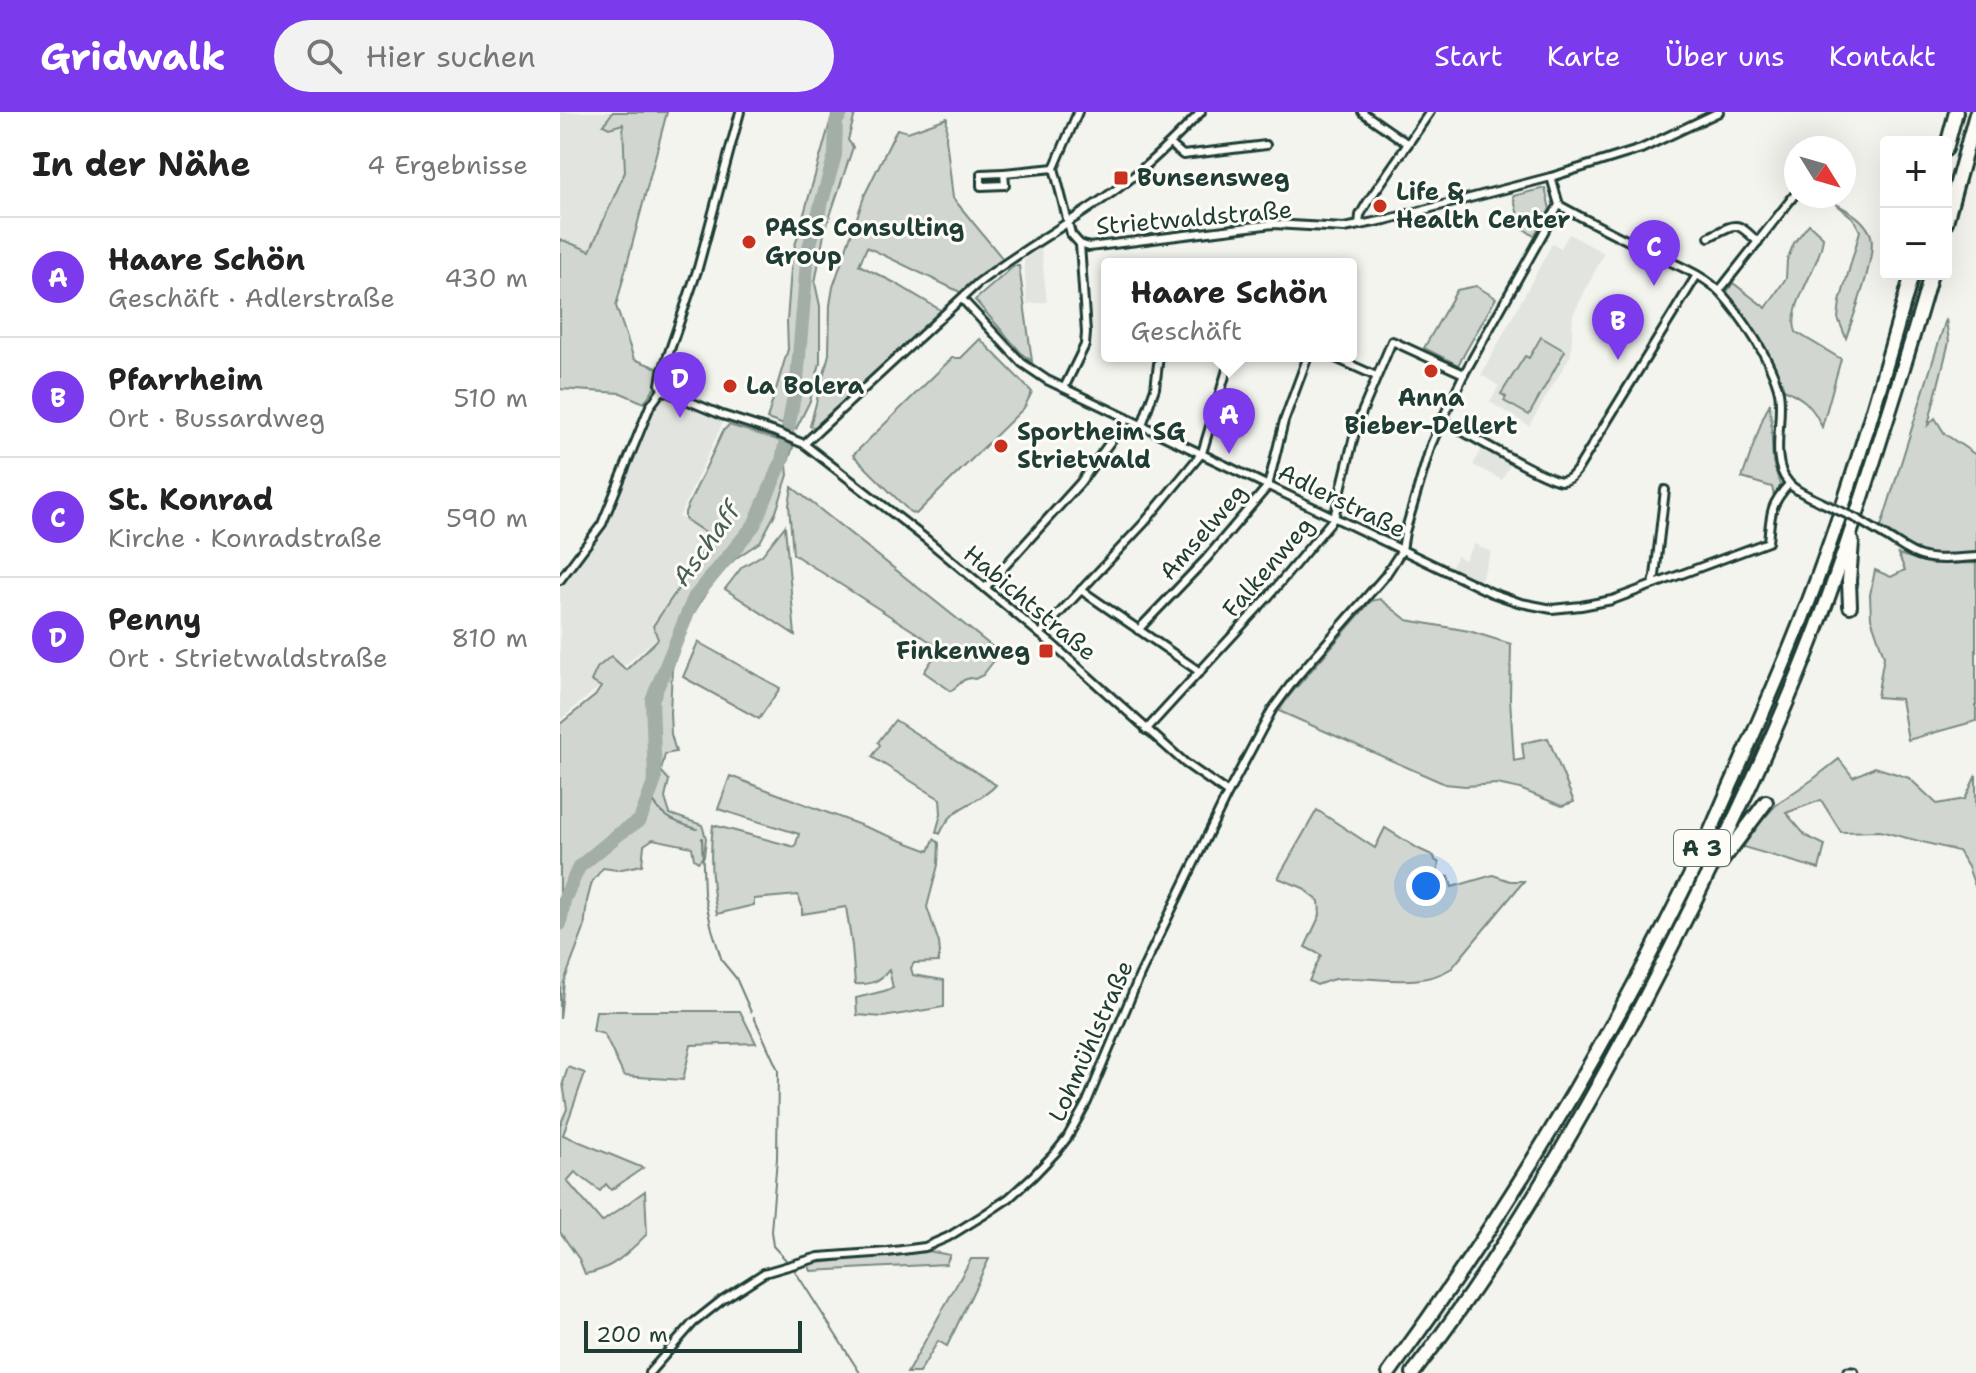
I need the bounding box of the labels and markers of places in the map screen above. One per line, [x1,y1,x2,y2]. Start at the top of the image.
place label: Bunsensweg [1137,162,1290,194]
marker: Bunsensweg [1112,169,1130,187]
place label: Life & Health Center [1396,176,1570,236]
marker: Life & Health Center [1371,197,1389,215]
place label: PASS Consulting Group [765,212,964,272]
pin: C [1628,220,1680,286]
marker: PASS Consulting Group [740,233,758,251]
pin: B [1592,294,1644,360]
pin: D [654,352,706,418]
marker: Anna Bieber-Dellert [1422,362,1440,380]
place label: La Bolera [746,370,865,402]
marker: La Bolera [721,377,739,395]
place label: Anna Bieber-Dellert [1345,382,1518,442]
pin: A [1203,388,1255,454]
place label: Sportheim SG Strietwald [1017,416,1185,476]
marker: Sportheim SG Strietwald [992,437,1010,455]
place label: Finkenweg [896,635,1030,667]
marker: Finkenweg [1037,642,1055,660]

